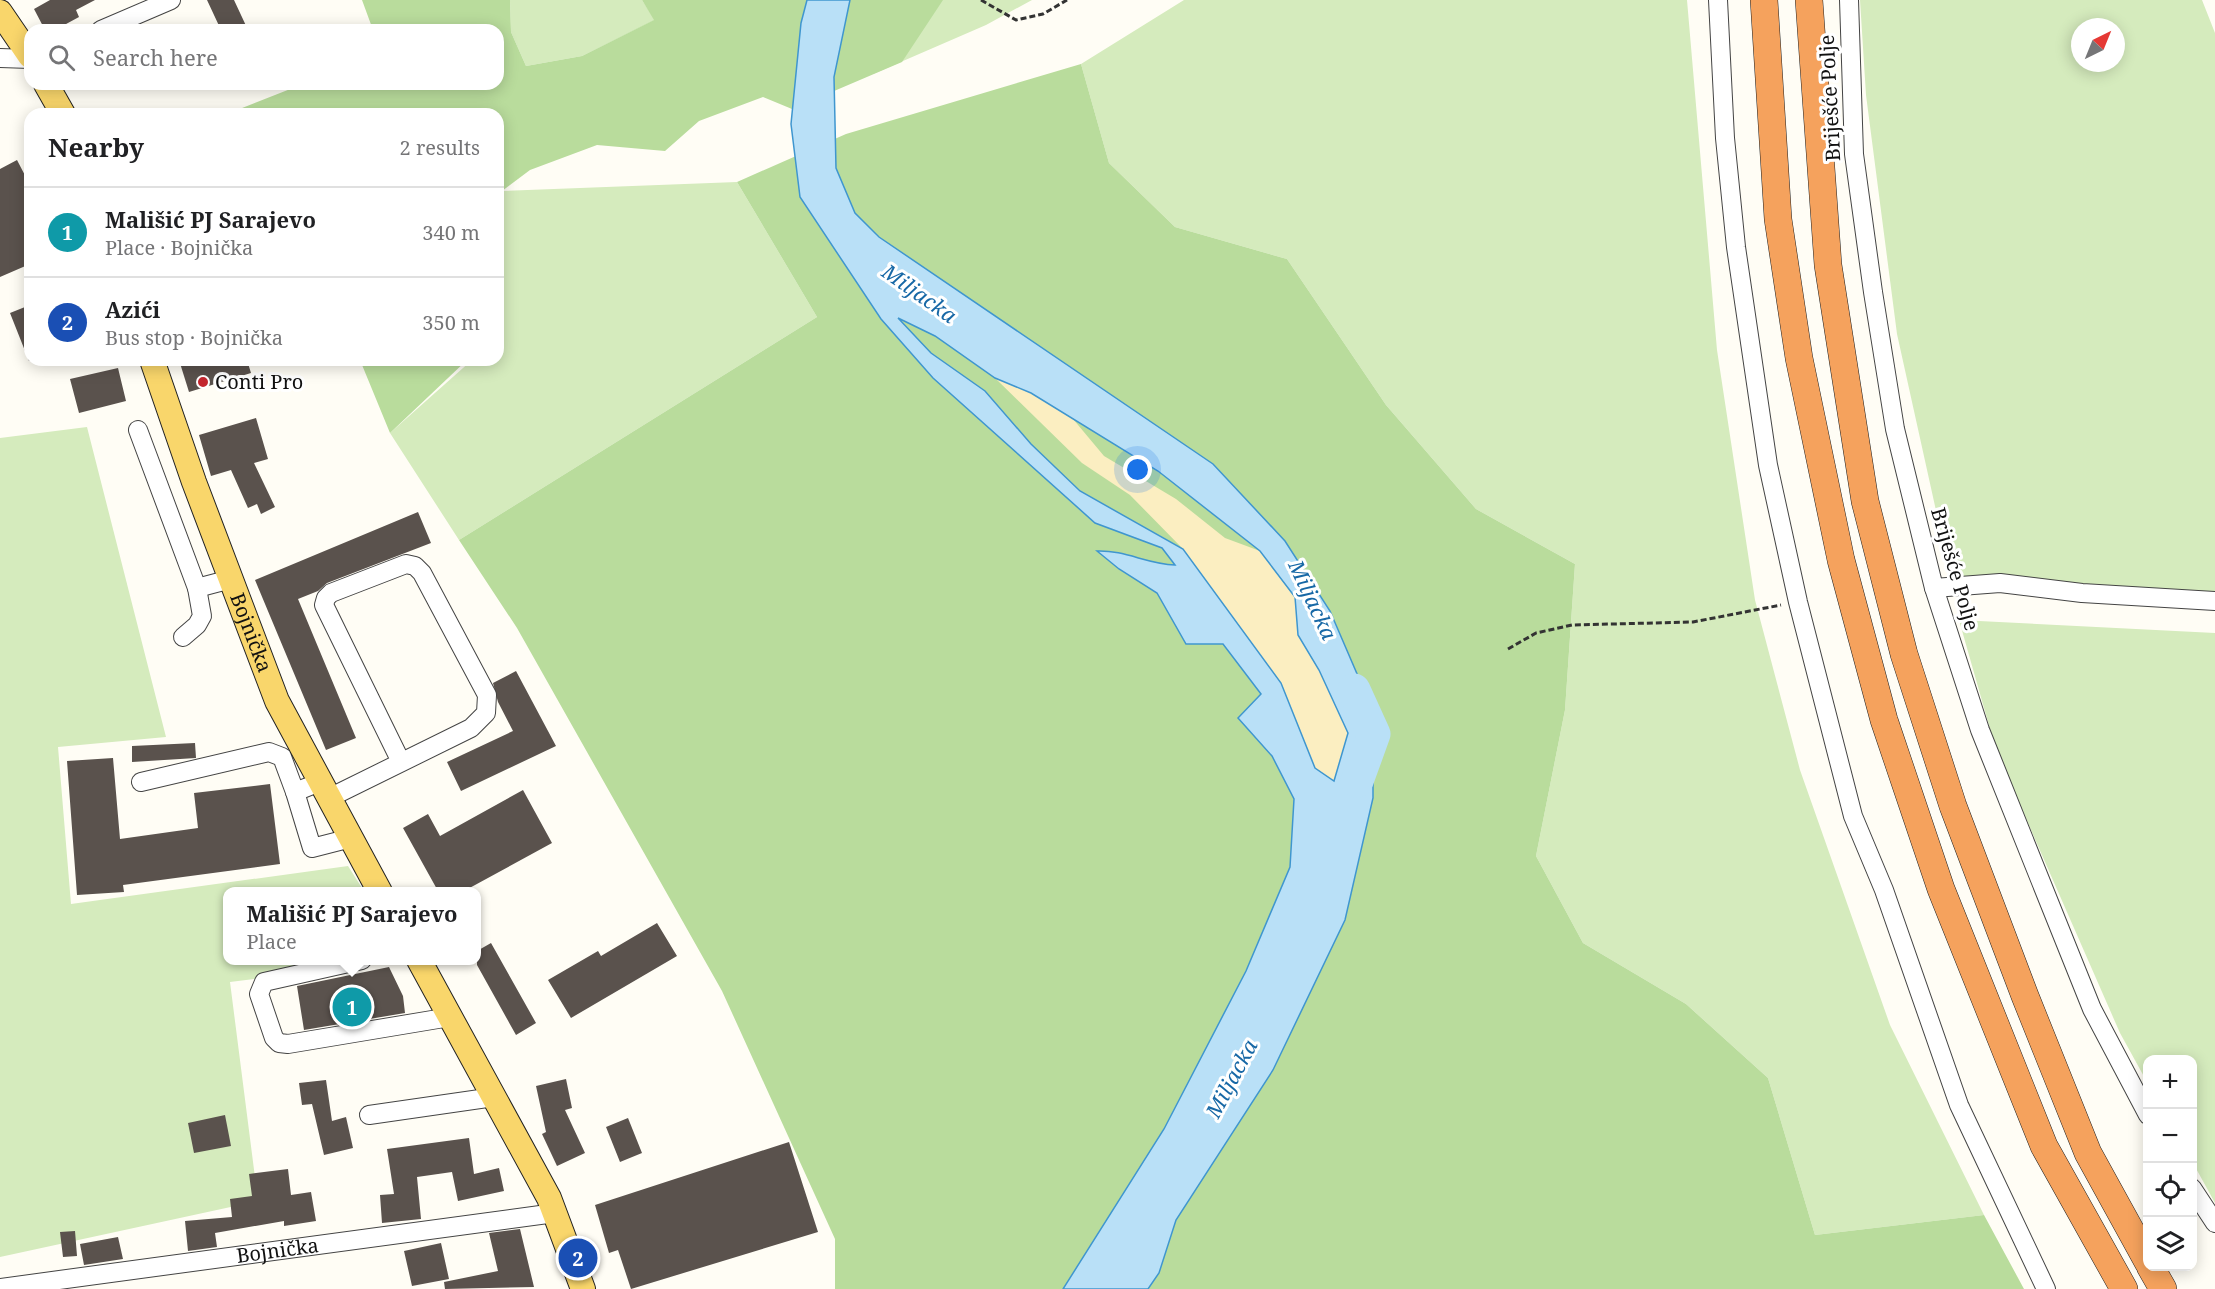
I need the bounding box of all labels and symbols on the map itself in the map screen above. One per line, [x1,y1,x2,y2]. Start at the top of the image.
north arrow [2071,18,2125,72]
street label: Briješće Polje [1813,34,1846,162]
water label: Miljacka [876,257,963,330]
place label: Conti Pro [215,368,303,395]
marker: Conti Pro [196,375,210,389]
your location [1123,455,1152,484]
street label: Briješće Polje [1925,504,1986,634]
water label: Miljacka [1282,554,1344,645]
street label: Bojnička [224,589,279,676]
pin: 1 [332,984,372,1030]
water label: Miljacka [1198,1034,1264,1124]
street label: Bojnička [235,1231,320,1269]
pin: 2 [558,1236,598,1280]

